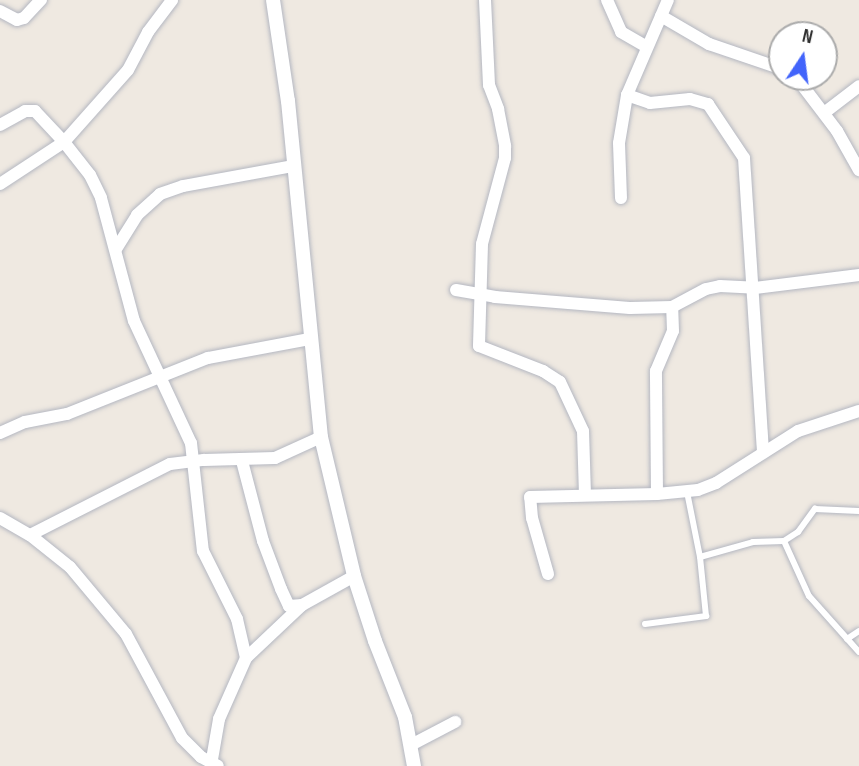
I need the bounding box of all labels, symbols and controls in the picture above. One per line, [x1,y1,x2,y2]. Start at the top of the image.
north arrow [768,21,838,91]
text: N [800,25,815,49]

